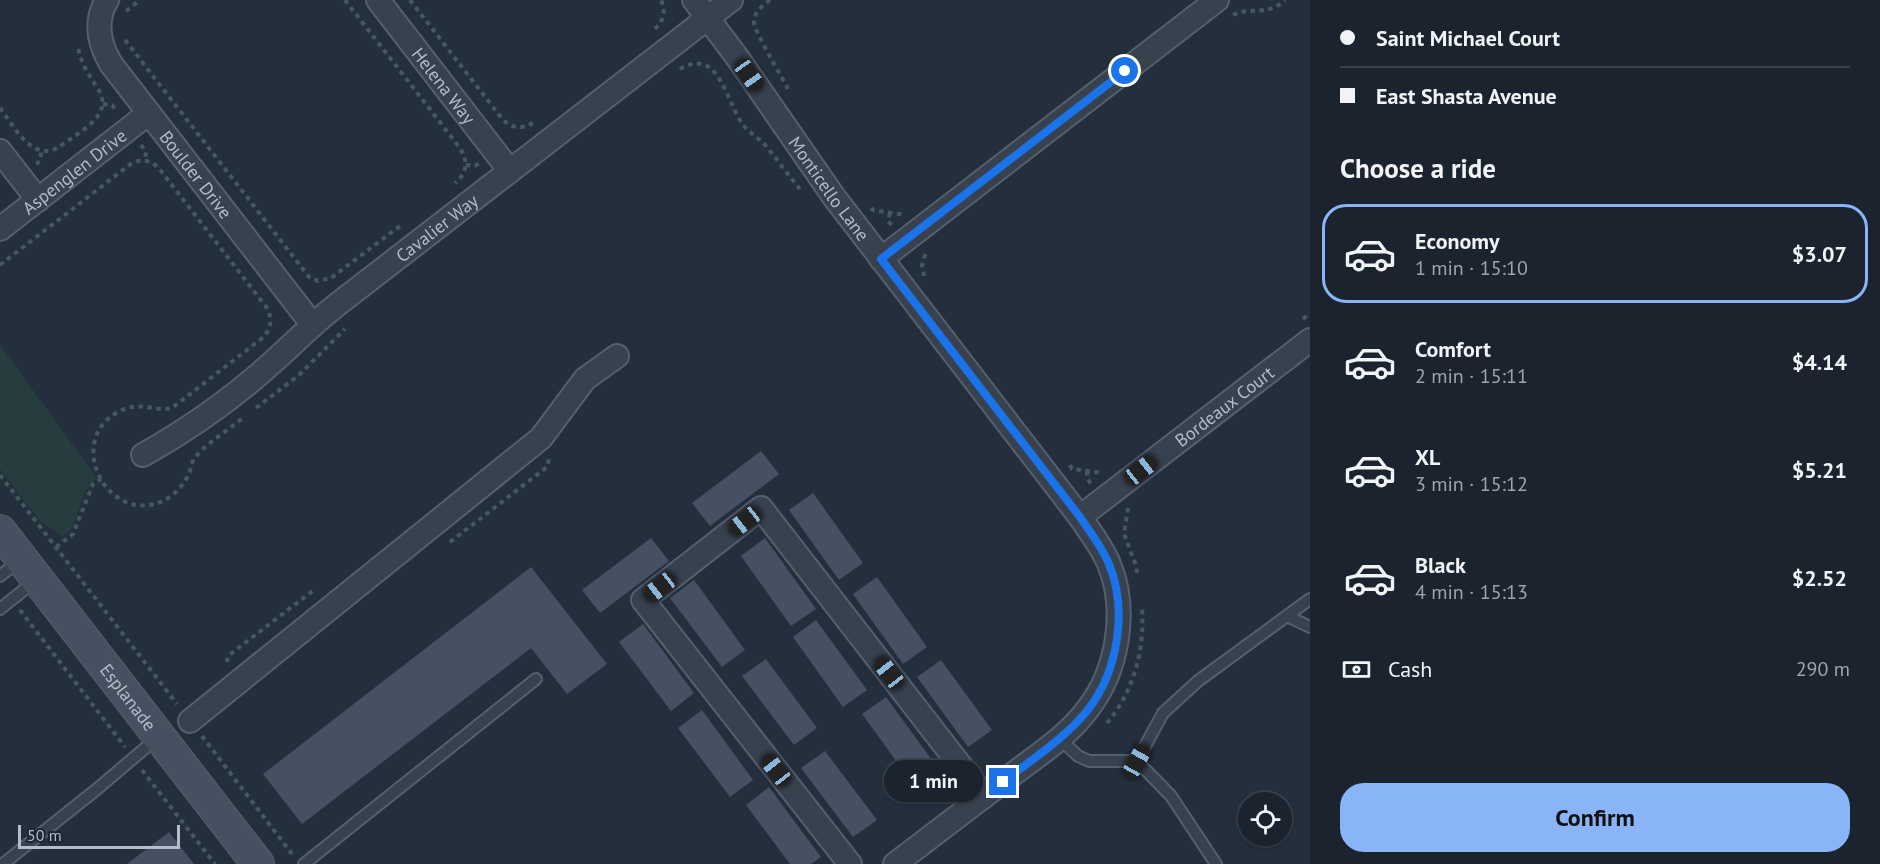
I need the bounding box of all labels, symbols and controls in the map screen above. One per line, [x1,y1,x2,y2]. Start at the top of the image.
text: Saint Michael Court [1376,24,1560,52]
street label: Helena Way [407,43,481,129]
car [731,55,767,95]
route start [1111,57,1138,84]
text: East Shasta Avenue [1376,82,1557,110]
street label: Aspenglen Drive [17,123,131,219]
street label: Boulder Drive [155,126,238,223]
street label: Monticello Lane [784,132,875,245]
text: Choose a ride [1340,151,1496,185]
street label: Cavalier Way [391,188,483,267]
icon: car [1343,227,1397,281]
text: Economy [1415,227,1499,255]
text: $3.07 [1792,240,1847,268]
text: 1 min · 15:10 [1415,255,1528,281]
icon: car [1343,335,1397,389]
text: Comfort [1415,335,1491,363]
text: $4.14 [1792,348,1847,376]
street label: Bordeaux Court [1170,361,1278,451]
text: 2 min · 15:11 [1415,363,1528,389]
icon: car [1343,443,1397,497]
text: XL [1415,443,1440,471]
car [1121,452,1161,488]
text: $5.21 [1792,456,1847,484]
text: 3 min · 15:12 [1415,471,1528,497]
car [725,503,765,539]
icon: car [1343,551,1397,605]
text: Black [1415,551,1466,579]
text: $2.52 [1792,564,1847,592]
car [640,569,680,605]
text: 4 min · 15:13 [1415,579,1528,605]
car [871,653,907,693]
icon: cash [1340,653,1373,686]
text: Cash [1388,655,1432,683]
text: 290 m [1796,656,1850,682]
street label: Esplanade [95,659,162,735]
car [1120,741,1154,781]
car [758,750,794,790]
callout: 1 min [883,761,982,803]
text: 1 min [909,768,958,794]
route end [989,768,1016,795]
button: Confirm [1340,783,1850,852]
map controls [1238,792,1292,846]
button: locate [1238,792,1292,846]
scale bar [18,822,180,850]
text: 50 m [27,825,62,845]

